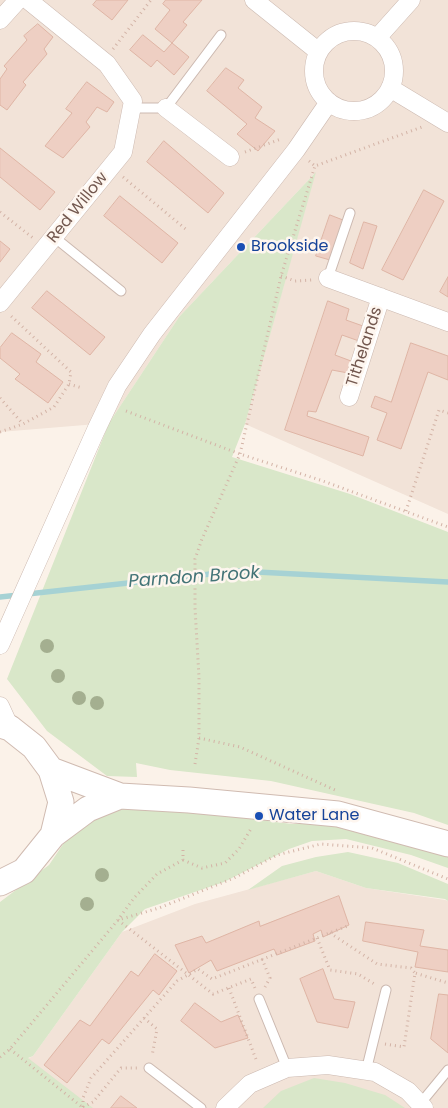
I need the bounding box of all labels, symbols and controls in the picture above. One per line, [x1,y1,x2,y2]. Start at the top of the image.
street label: Red Willow [44,169,112,247]
place label: Brookside [251,237,329,257]
marker: Brookside [235,241,247,253]
street label: Tithelands [343,305,387,389]
water label: Parndon Brook [128,563,260,593]
place label: Water Lane [269,806,359,826]
marker: Water Lane [253,810,265,822]

